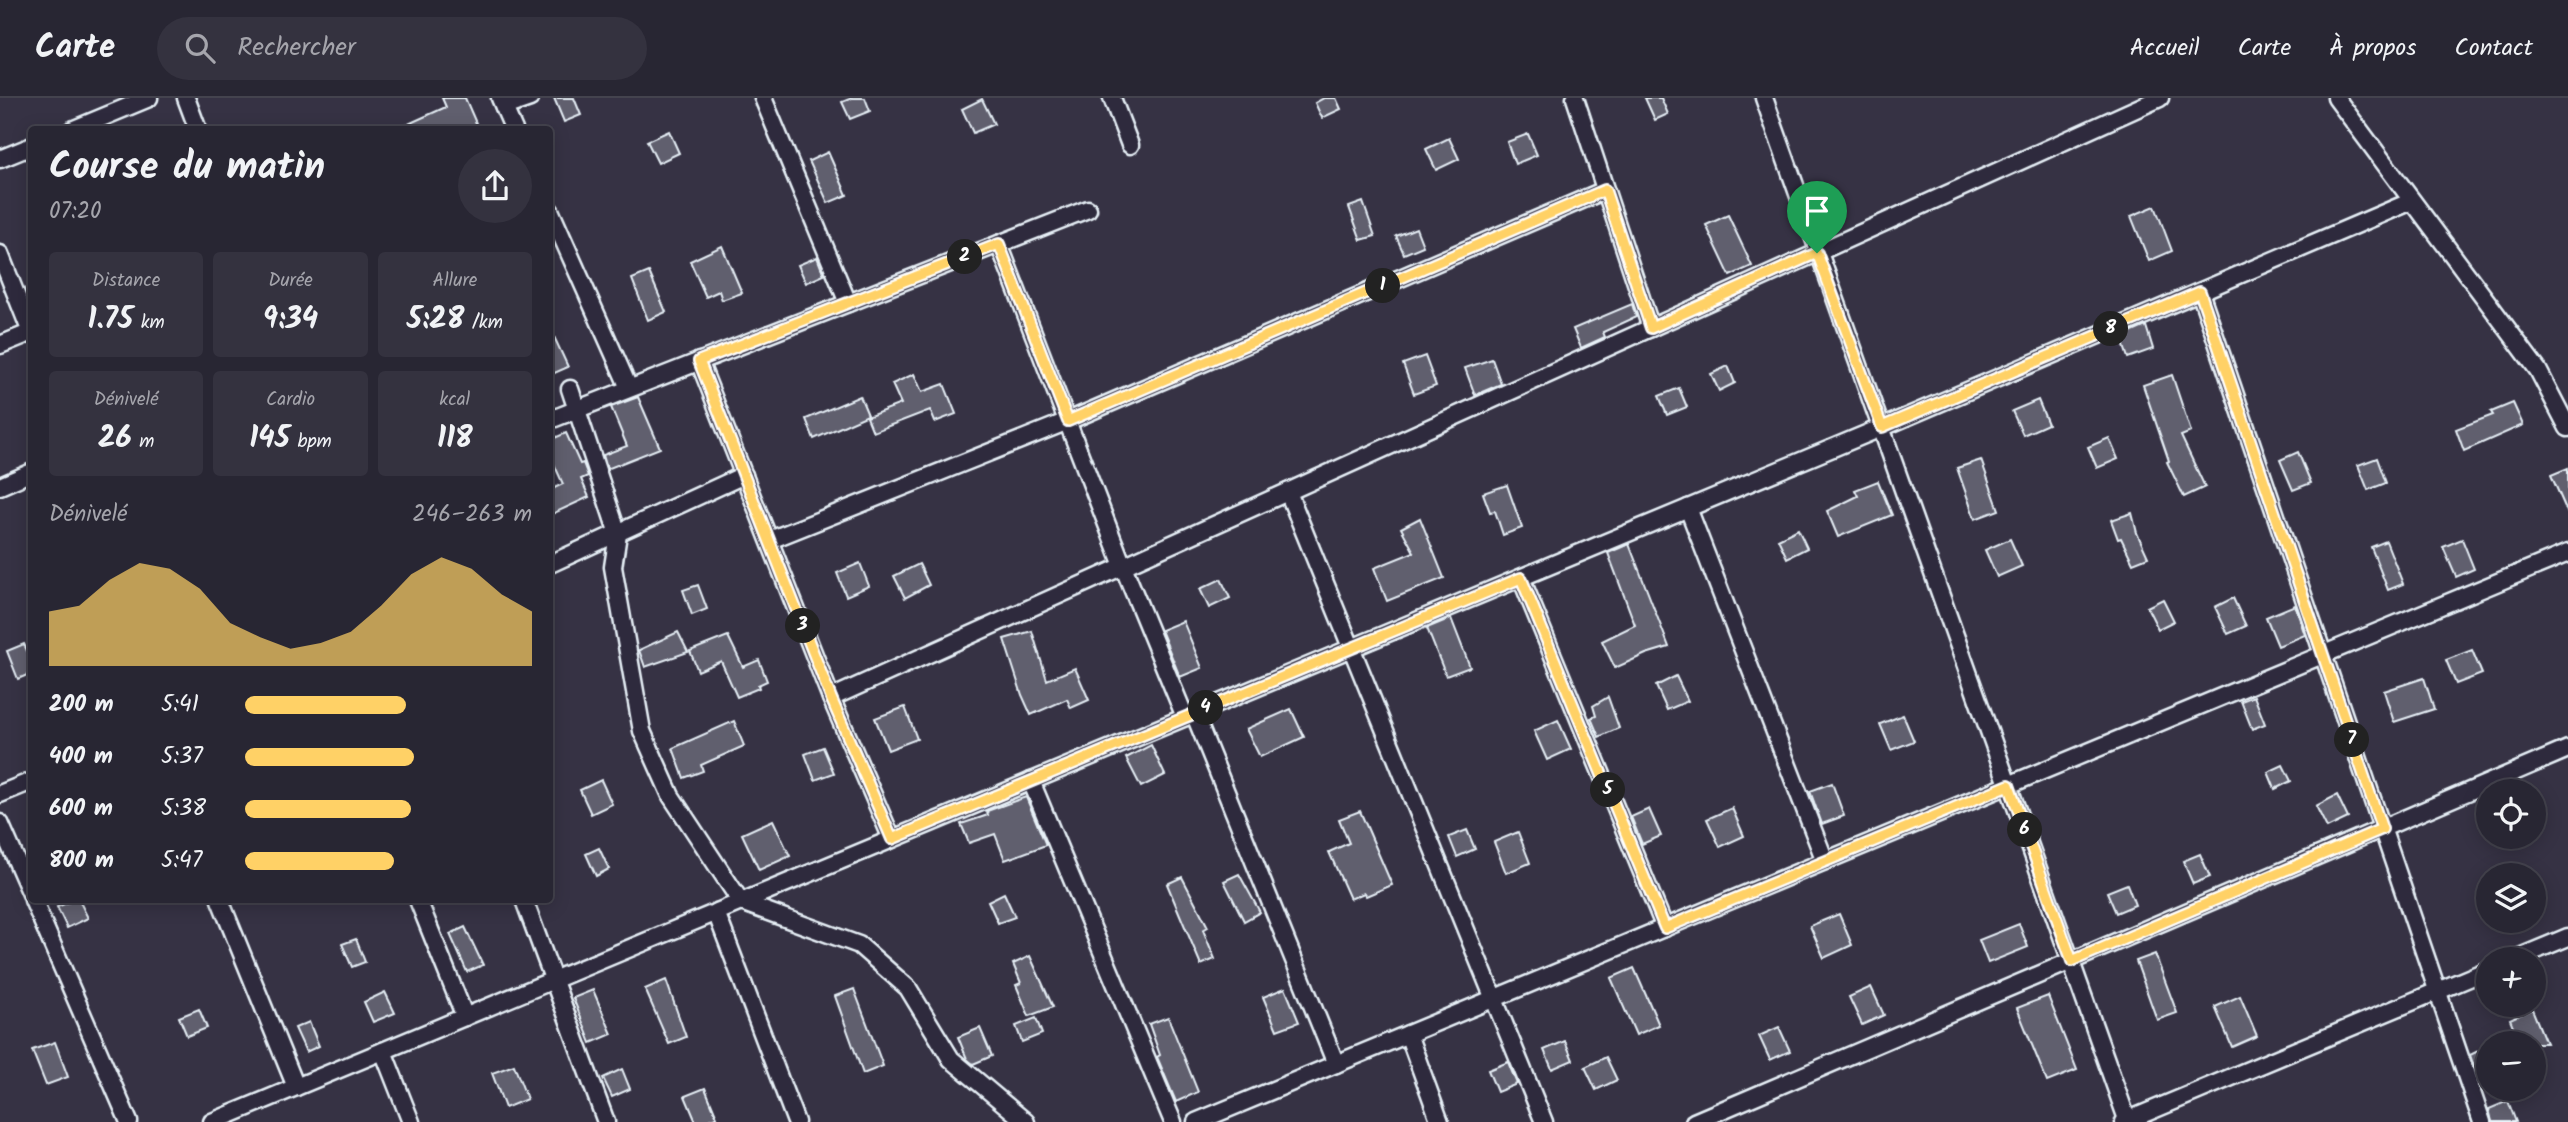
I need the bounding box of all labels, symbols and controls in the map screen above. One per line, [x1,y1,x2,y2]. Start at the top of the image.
search box [157,17,647,80]
text: Carte [35,22,115,75]
text: Rechercher [237,27,356,69]
icon: search [181,29,219,67]
text: Accueil [2130,29,2200,68]
text: Carte [2238,29,2291,68]
text: À propos [2329,29,2416,68]
text: Contact [2454,29,2533,68]
text: Course du matin [49,138,325,198]
button: share [458,149,532,223]
pin [1787,181,1847,253]
icon: arrive [1798,192,1836,230]
text: 07:20 [49,194,102,230]
pin: 2 [948,240,982,274]
text: 2 [959,241,970,271]
text: Distance [92,266,160,296]
text: Durée [268,266,313,296]
text: Allure [432,266,477,296]
pin: 1 [1366,268,1400,304]
text: 1 [1380,270,1385,300]
text: 1.75 [88,296,133,344]
text: 9:34 [263,296,318,344]
text: 5:28 [407,296,465,344]
text: km [133,308,165,338]
text: /km [465,308,503,338]
pin: 8 [2094,312,2128,346]
text: 8 [2105,313,2116,343]
text: Dénivelé [94,385,159,415]
text: Cardio [266,385,315,415]
text: kcal [439,385,470,415]
text: 26 [98,415,132,463]
text: 145 [249,415,290,463]
text: 118 [437,415,473,463]
text: m [132,427,154,457]
text: bpm [290,427,332,457]
text: Dénivelé [49,497,127,533]
text: 246–263 m [412,497,532,533]
pin: 3 [786,608,820,644]
text: 3 [797,610,808,640]
text: 200 m [49,687,114,723]
text: 5:41 [161,687,199,723]
pin: 4 [1188,690,1224,726]
text: 4 [1200,692,1211,722]
pin: 7 [2334,722,2370,758]
text: 7 [2347,724,2356,754]
text: 400 m [49,739,113,775]
text: 5:37 [161,739,203,775]
pin: 5 [1590,772,1626,808]
text: 5 [1603,774,1612,804]
map controls [2476,779,2546,1101]
button: locate [2476,779,2546,849]
text: 600 m [49,791,113,827]
text: 5:38 [161,791,206,827]
pin: 6 [2008,812,2042,848]
text: 6 [2019,814,2030,844]
text: 800 m [49,843,114,879]
text: 5:47 [161,843,202,879]
button: layers [2476,863,2546,933]
button: + [2476,947,2546,1017]
button: − [2476,1031,2546,1101]

